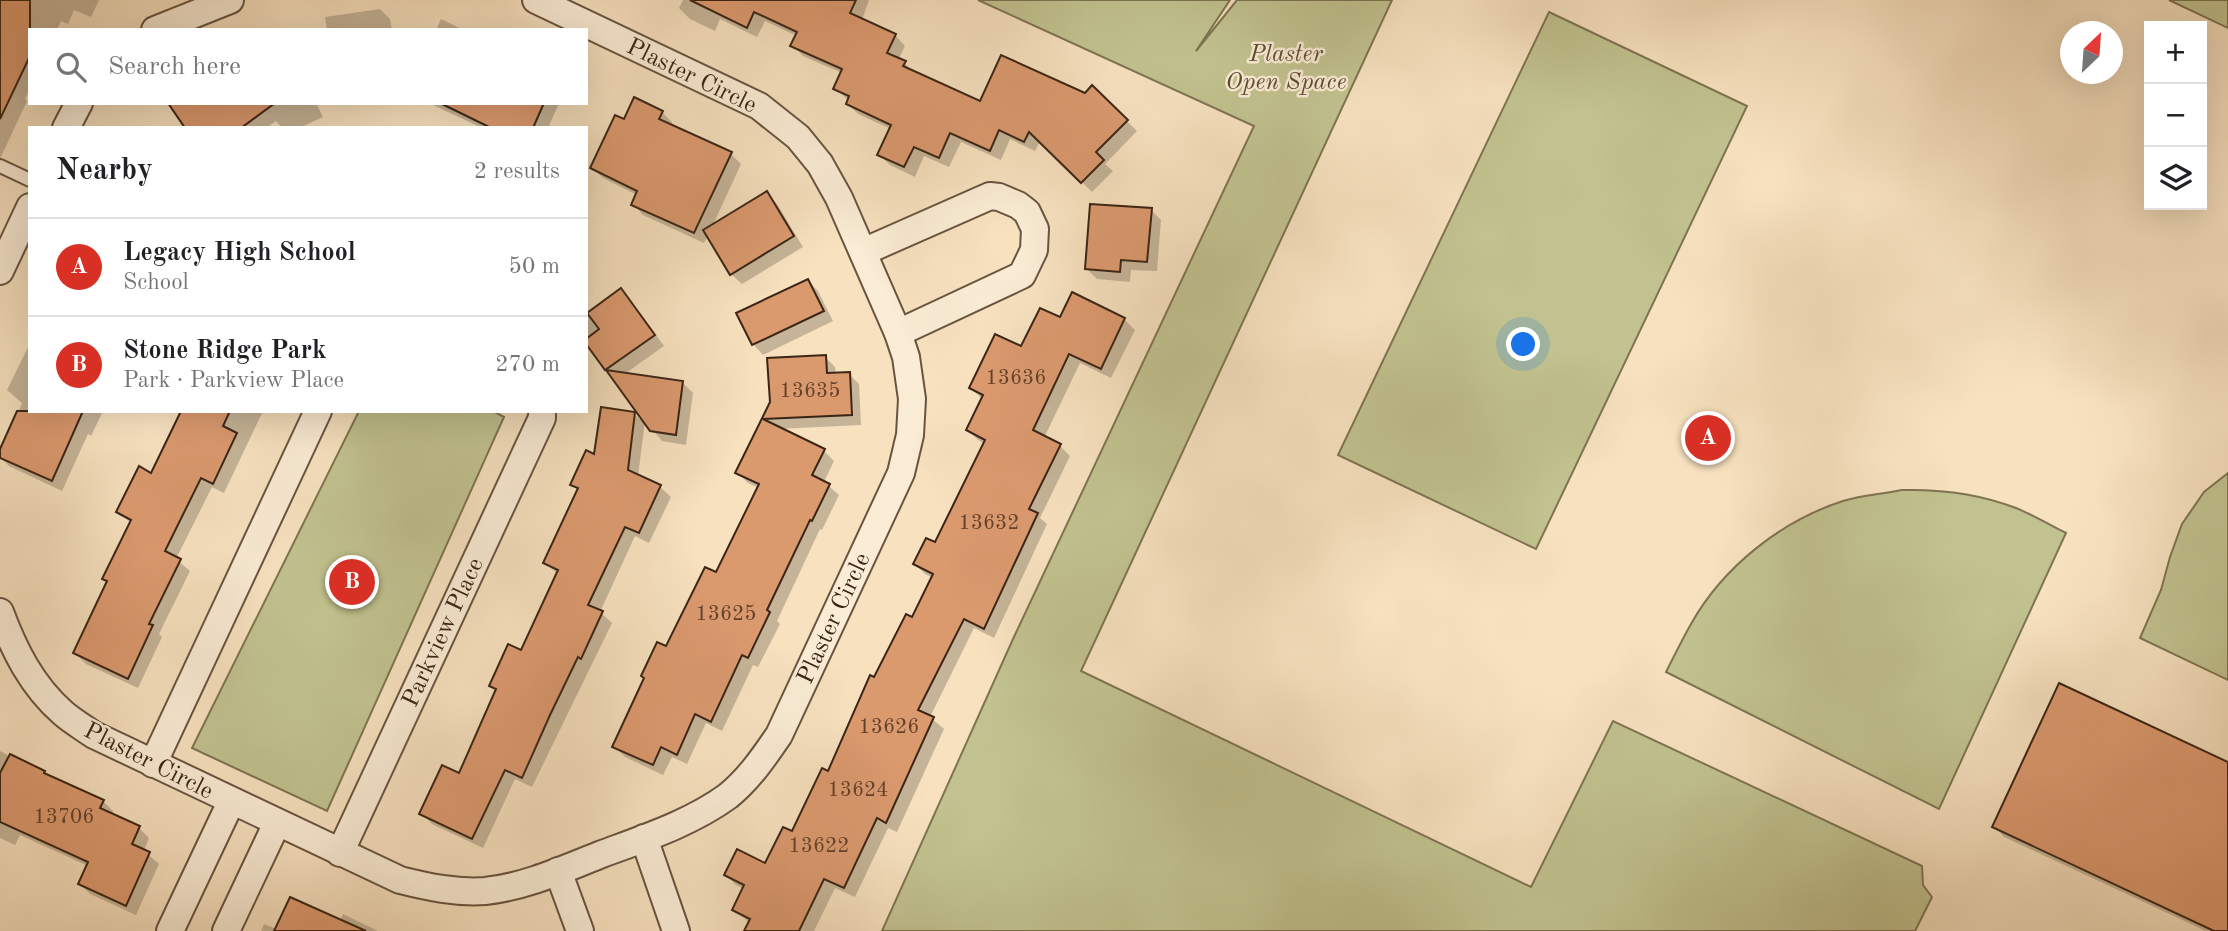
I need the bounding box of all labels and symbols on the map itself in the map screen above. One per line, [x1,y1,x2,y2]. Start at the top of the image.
north arrow [2060,21,2123,84]
street label: Plaster Circle [622,35,760,119]
park label: Plaster Open Space [1225,43,1347,95]
your location [1506,327,1540,361]
house number: 13636 [986,368,1046,389]
house number: 13635 [780,381,840,402]
pin: A [1685,412,1731,464]
house number: 13632 [959,513,1019,534]
street label: Plaster Circle [794,550,876,688]
street label: Parkview Place [399,555,489,711]
pin: B [329,556,375,608]
house number: 13625 [696,604,756,625]
house number: 13626 [859,717,919,738]
street label: Plaster Circle [80,719,217,805]
house number: 13624 [828,780,888,801]
house number: 13706 [34,807,94,828]
house number: 13622 [789,836,849,857]

